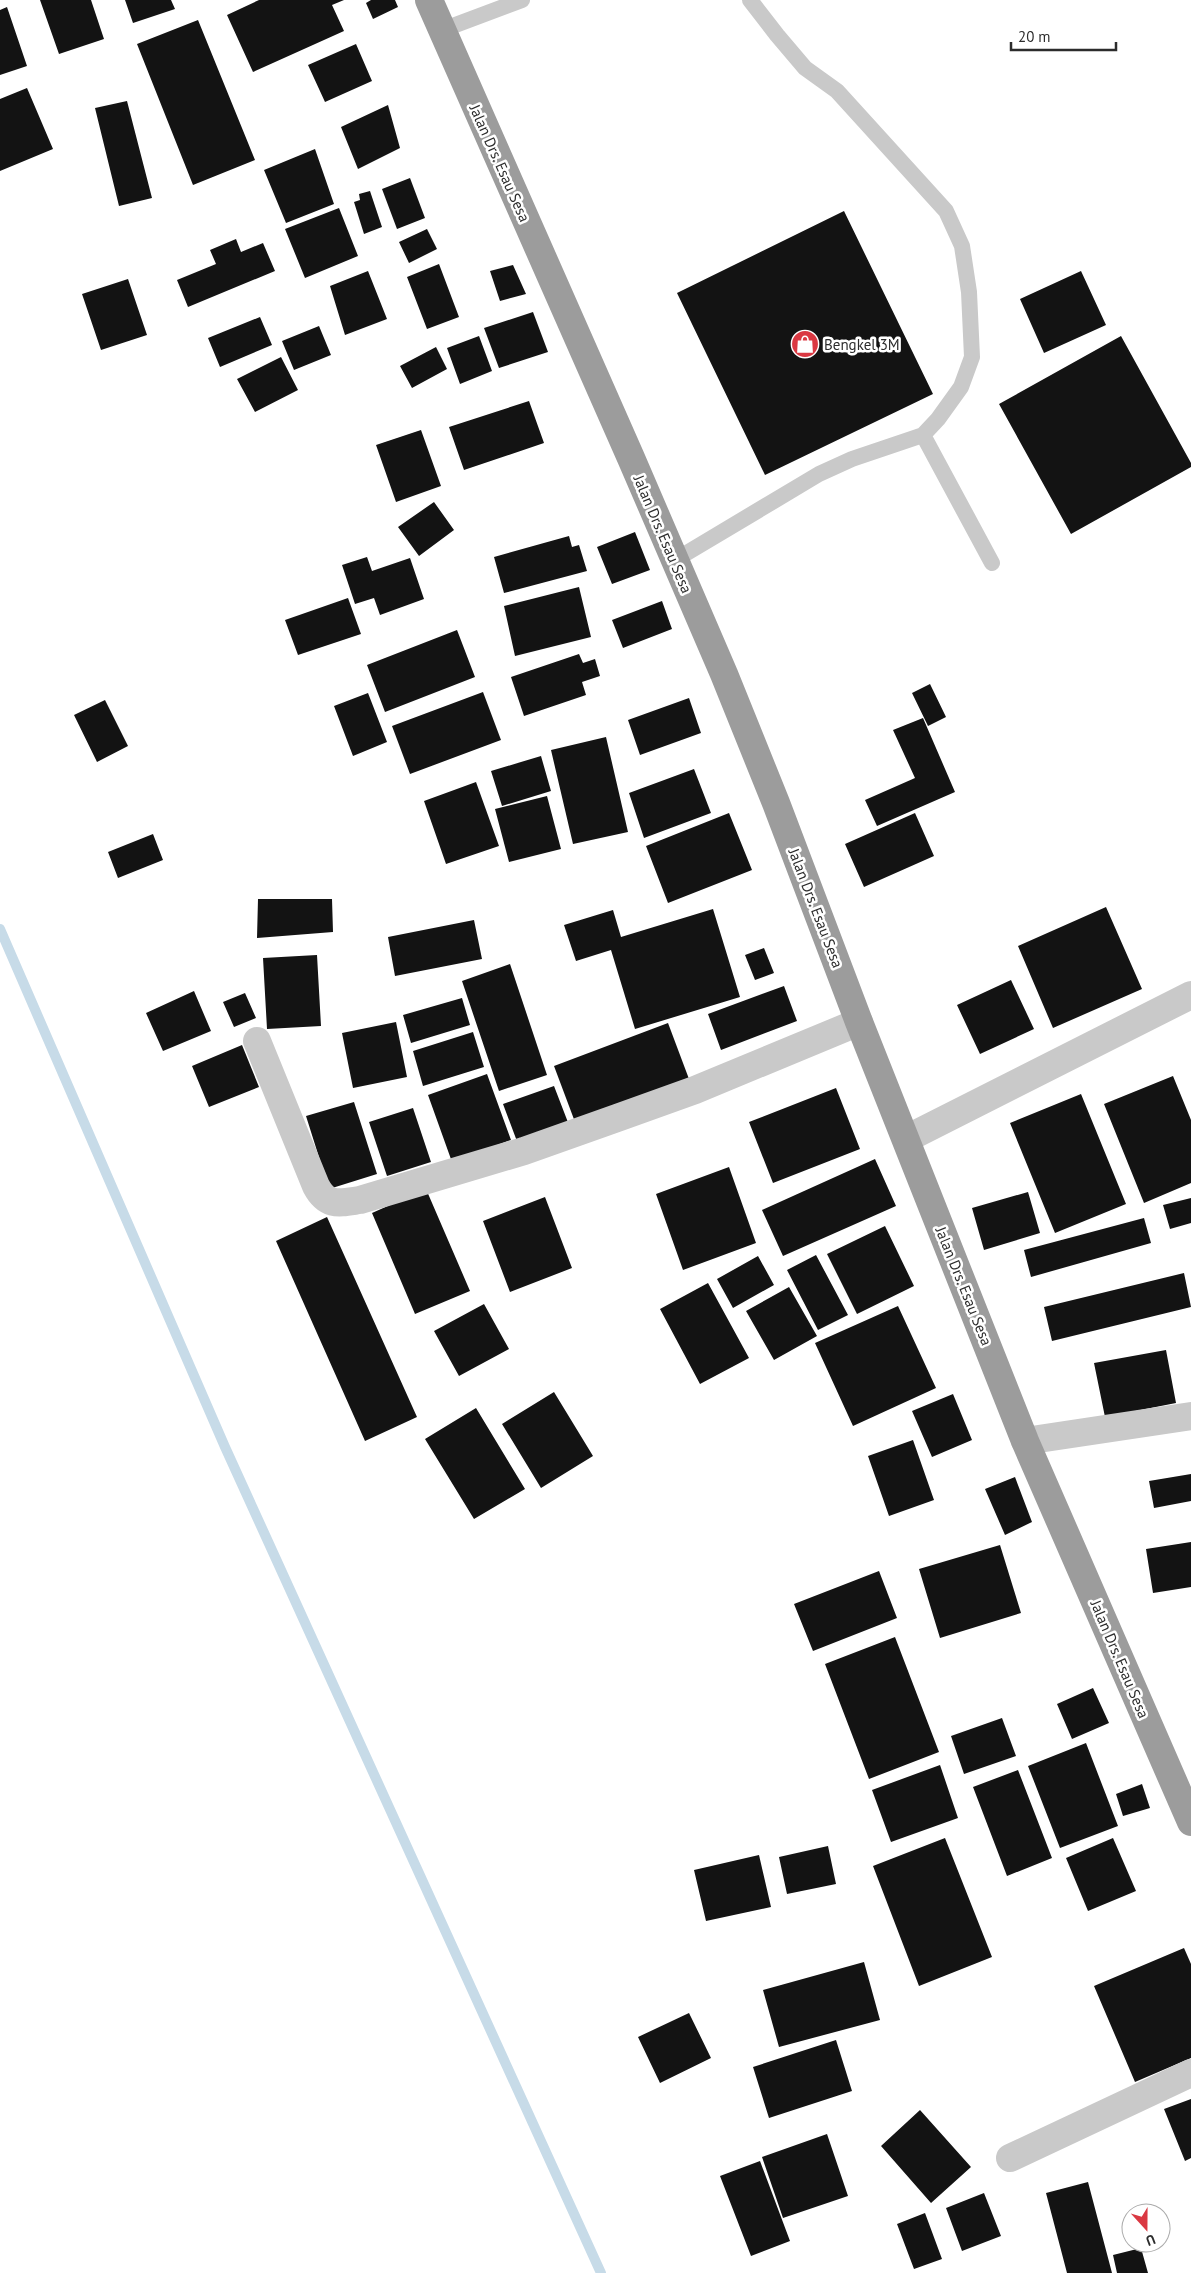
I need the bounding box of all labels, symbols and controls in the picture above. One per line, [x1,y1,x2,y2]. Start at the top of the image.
scale bar [1011,20,1116,52]
text: 20 m [1018,27,1051,46]
street label: Jalan Drs. Esau Sesa [465,101,534,225]
shop icon: Bengkel 3M [790,329,820,359]
place label: Bengkel 3M [824,335,900,354]
street label: Jalan Drs. Esau Sesa [629,471,696,596]
street label: Jalan Drs. Esau Sesa [784,845,848,970]
street label: Jalan Drs. Esau Sesa [931,1223,996,1348]
street label: Jalan Drs. Esau Sesa [1086,1596,1153,1721]
north arrow [1121,2203,1171,2253]
text: U [1143,2230,1158,2250]

